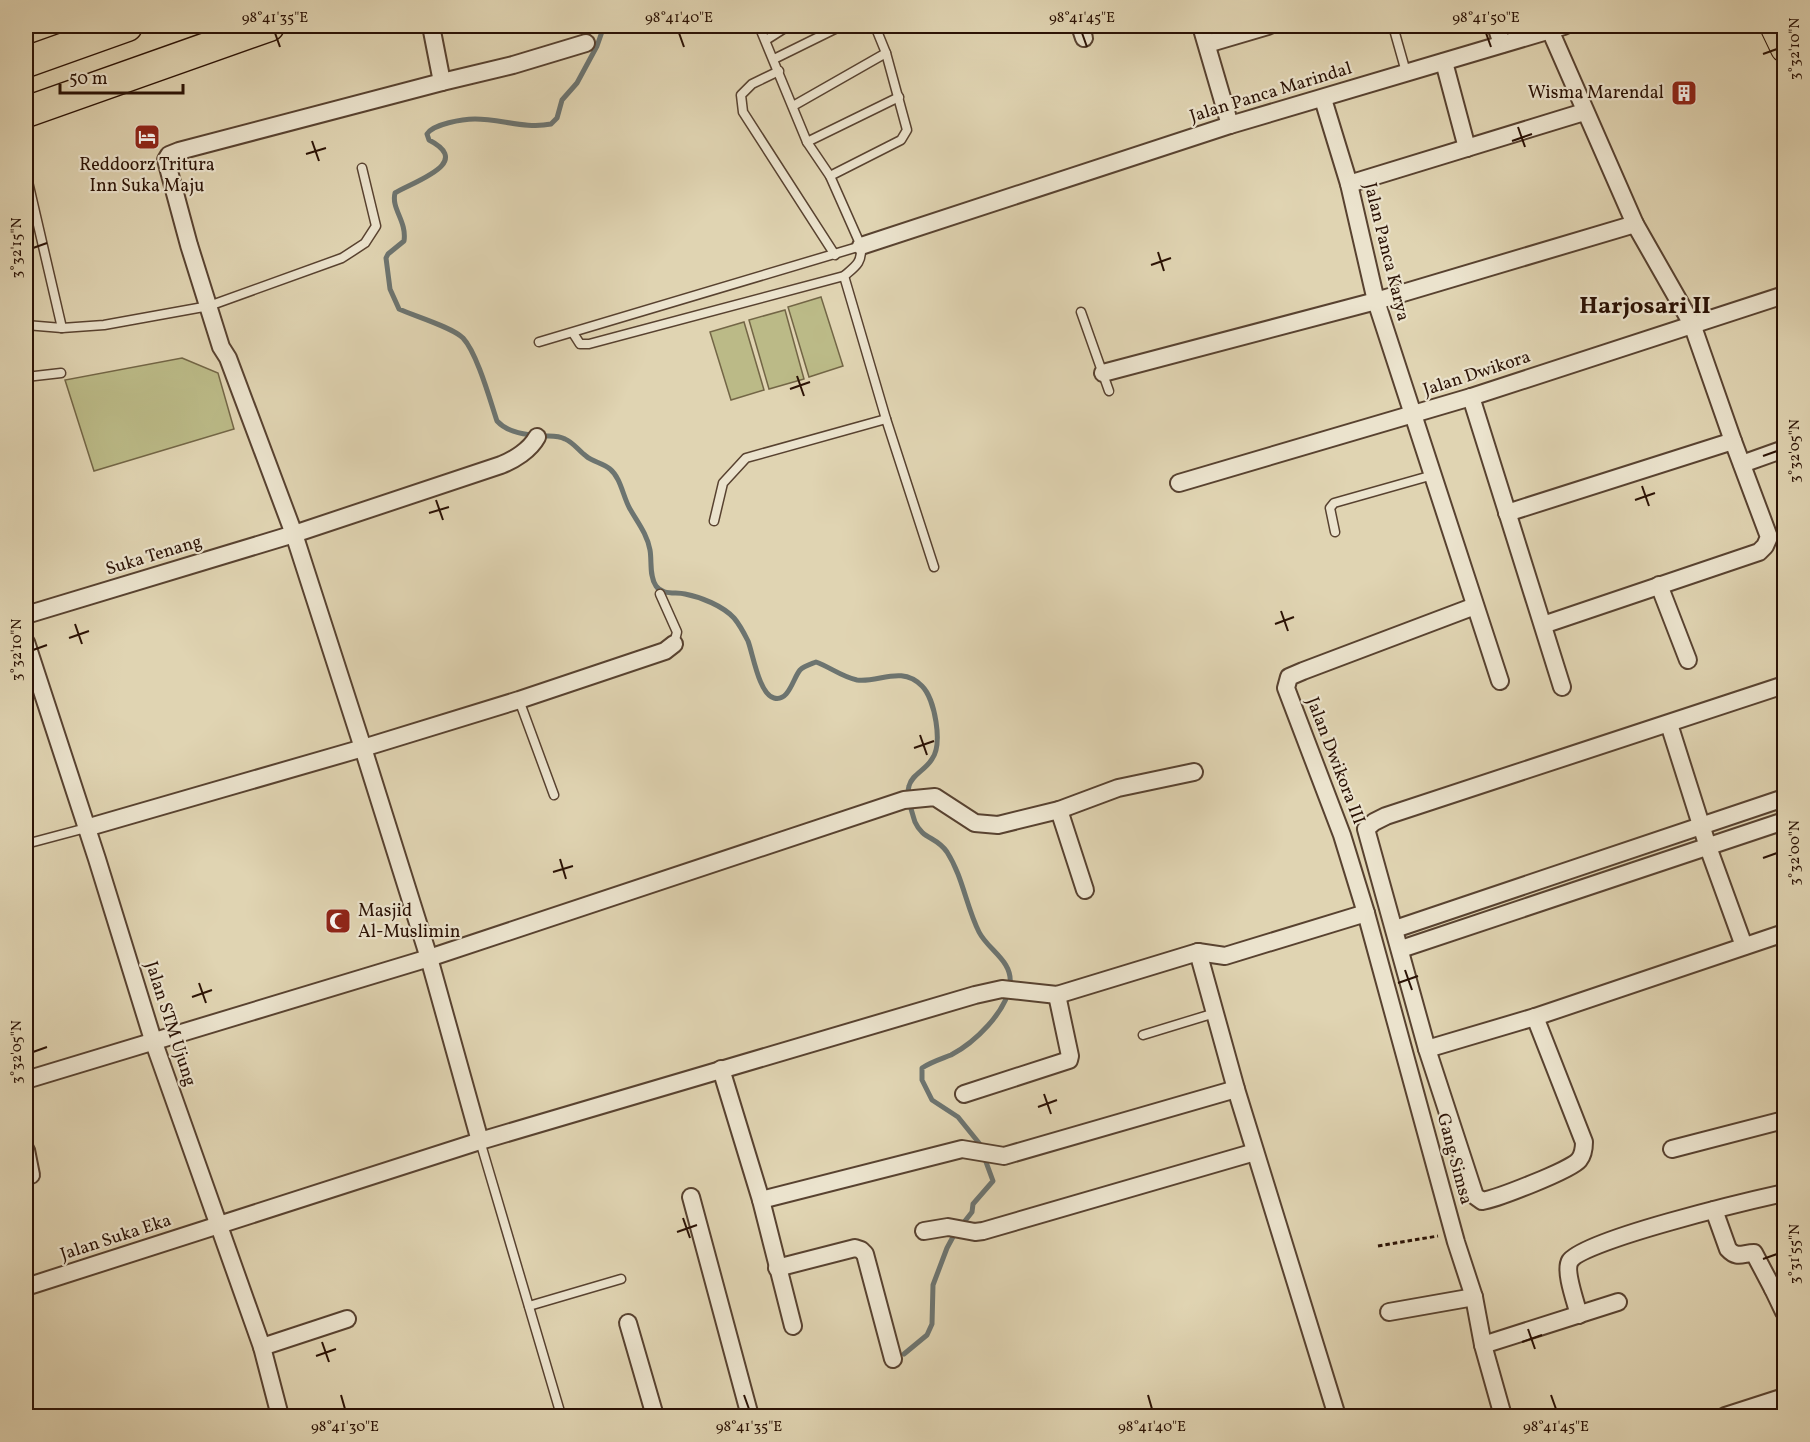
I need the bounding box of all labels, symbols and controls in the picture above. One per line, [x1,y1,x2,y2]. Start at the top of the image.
text: 98°41'35"E [242,8,308,29]
text: 98°41'40"E [645,8,713,29]
text: 98°41'45"E [1049,8,1115,29]
text: 98°41'50"E [1452,8,1520,29]
text: 3°32'10"N [1785,18,1806,80]
street label: Jalan Panca Marindal [1187,56,1355,130]
scale bar [60,57,183,95]
text: 50 m [69,67,108,92]
building icon: Wisma Marendal [1669,78,1699,108]
place label: Wisma Marendal [1528,81,1664,106]
hotel icon: Reddoorz Tritura Inn Suka Maju [132,122,162,152]
place label: Reddoorz Tritura Inn Suka Maju [79,153,215,199]
street label: Jalan Panca Karya [1357,180,1415,324]
text: 3°32'15"N [7,217,28,279]
district label: Harjosari II [1579,290,1711,324]
street label: Jalan Dwikora [1420,345,1534,403]
text: 3°32'05"N [1785,419,1806,483]
street label: Suka Tenang [103,530,205,582]
text: 3°32'10"N [7,619,28,681]
street label: Jalan Dwikora III [1299,694,1371,828]
text: 3°32'00"N [1785,820,1806,886]
place label: Masjid Al-Muslimin [358,899,461,945]
mosque icon: Masjid Al-Muslimin [323,906,353,936]
street label: Jalan STM Ujung [138,958,202,1090]
text: 3°32'05"N [7,1020,28,1084]
street label: Gang Simsa [1430,1111,1478,1207]
street label: Jalan Suka Eka [57,1208,175,1268]
text: 3°31'55"N [1785,1224,1806,1284]
text: 98°41'30"E [311,1417,379,1438]
text: 98°41'35"E [716,1417,782,1438]
text: 98°41'40"E [1118,1417,1186,1438]
text: 98°41'45"E [1523,1417,1589,1438]

